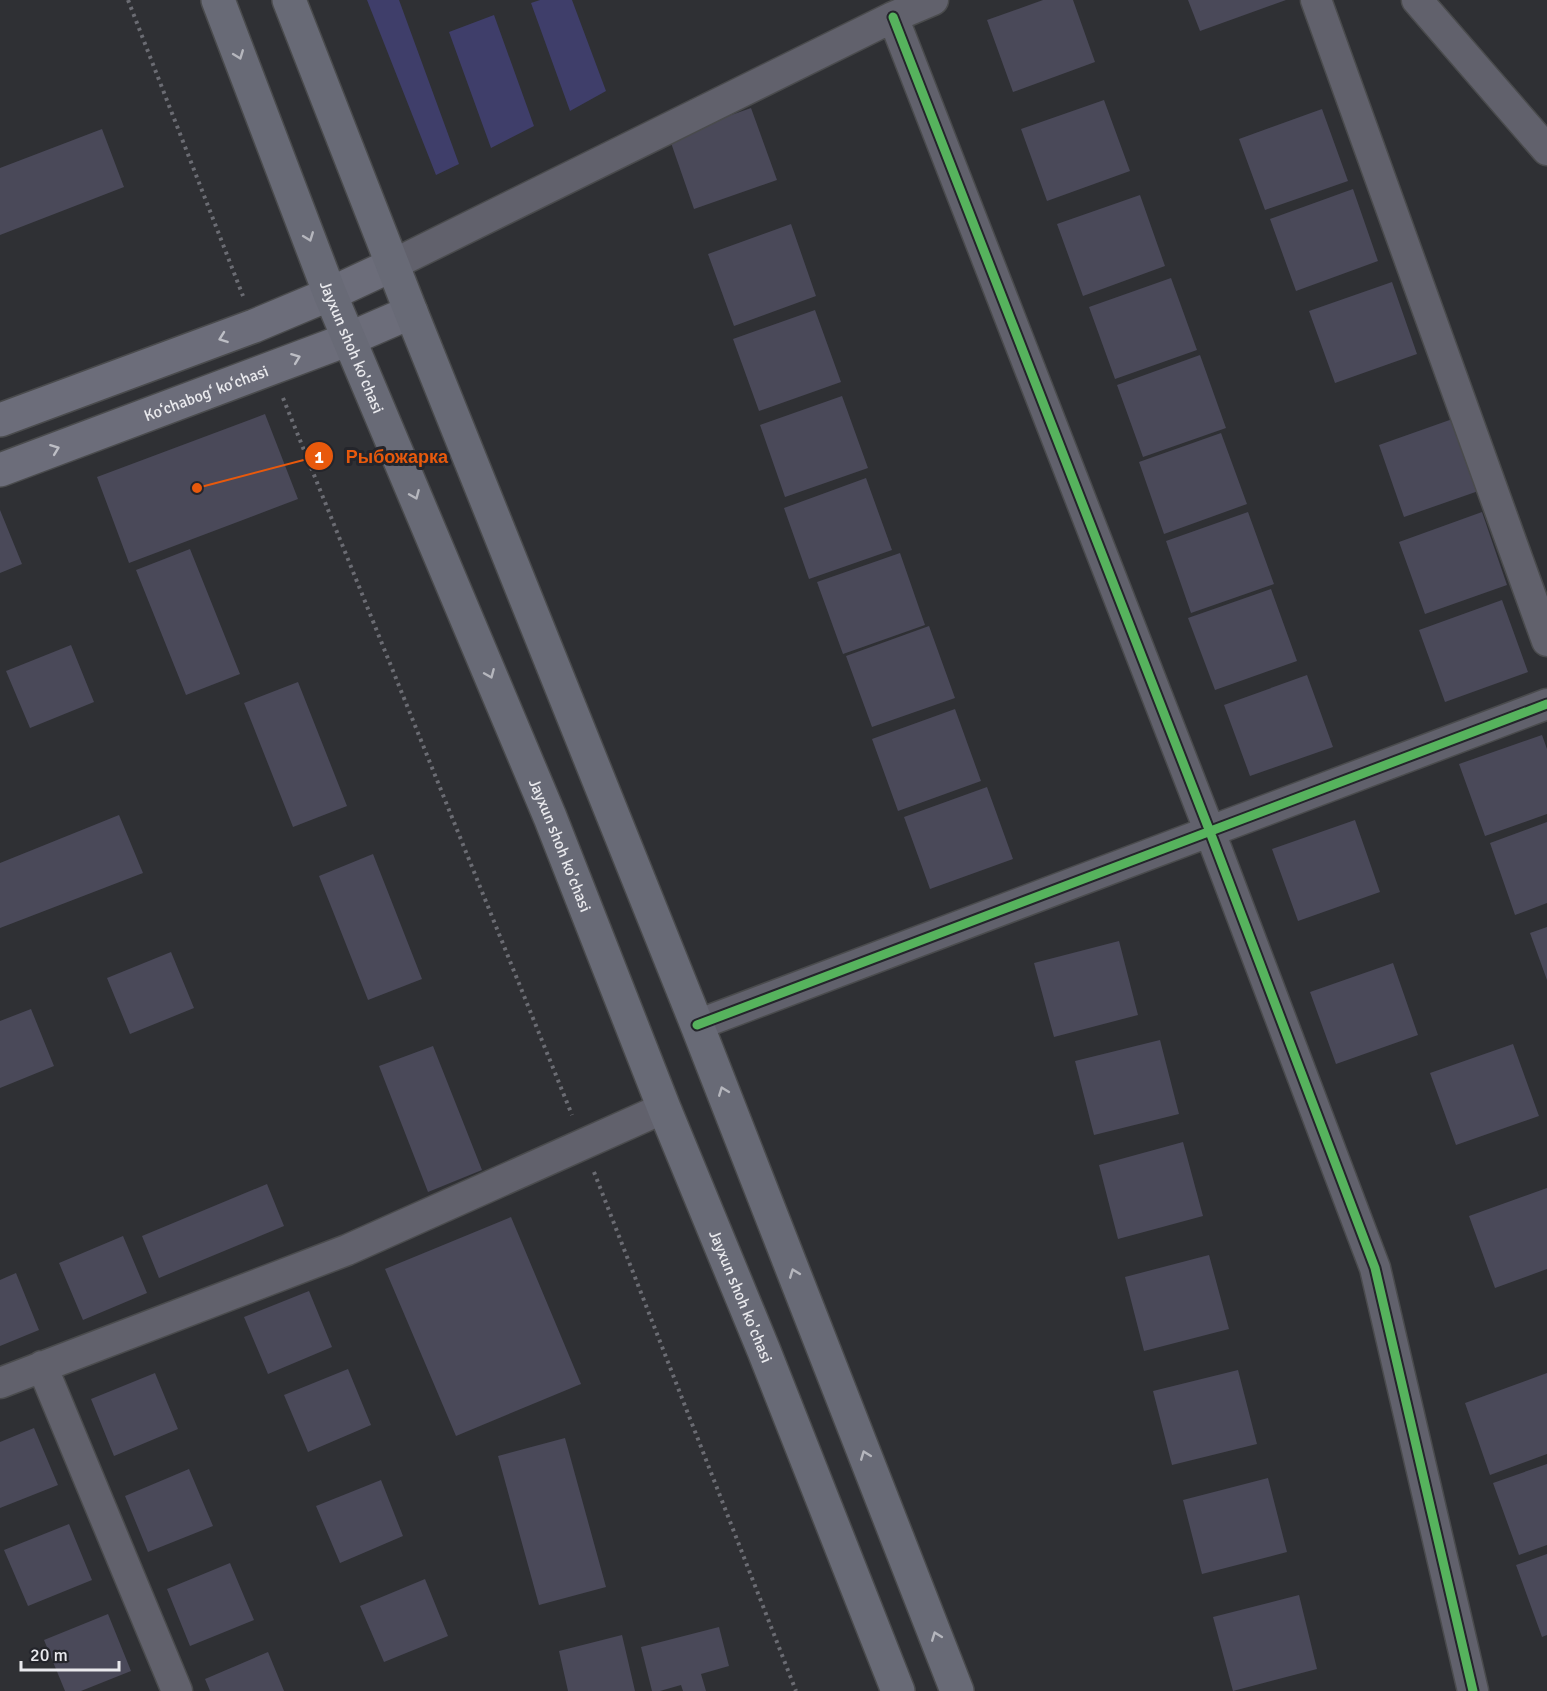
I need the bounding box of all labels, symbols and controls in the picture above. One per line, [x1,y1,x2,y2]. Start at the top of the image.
one-way arrow [232,48,244,59]
one-way arrow [301,231,314,242]
street label: Jayxun shoh ko'chasi [315,278,388,417]
one-way arrow [218,330,229,343]
one-way arrow [291,353,301,366]
street label: Ko‘chabog‘ ko‘chasi [141,361,271,426]
callout: Рыбожарка [304,438,461,474]
one-way arrow [49,444,60,456]
text: 1 [314,446,324,468]
text: Рыбожарка [346,446,449,468]
one-way arrow [408,488,420,499]
one-way arrow [483,668,495,679]
street label: Jayxun shoh ko'chasi [524,776,595,915]
one-way arrow [718,1087,730,1098]
street label: Jayxun shoh ko'chasi [704,1227,777,1366]
one-way arrow [789,1268,801,1279]
one-way arrow [860,1450,872,1461]
one-way arrow [930,1632,943,1642]
scale bar [21,1634,118,1672]
text: 20 m [30,1644,68,1666]

